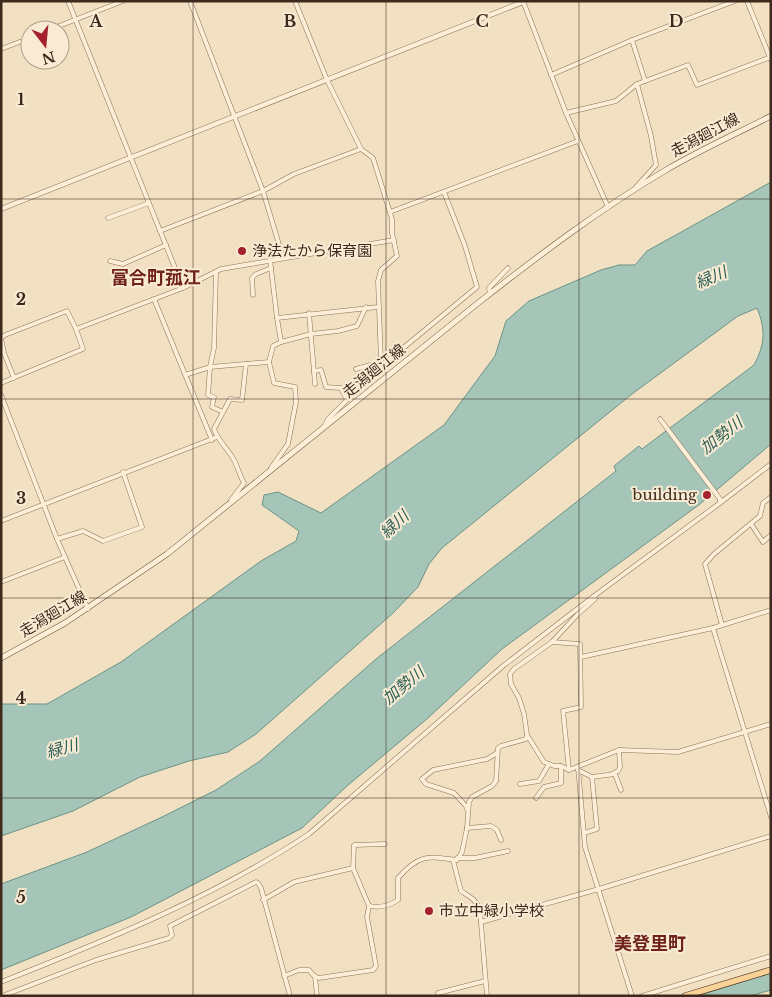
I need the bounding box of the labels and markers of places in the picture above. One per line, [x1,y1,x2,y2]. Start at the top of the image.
place label: 浄法たから保育園 [252,241,372,260]
marker: 浄法たから保育園 [236,245,248,257]
place label: building [632,485,698,504]
marker: building [701,489,713,501]
place label: 市立中緑小学校 [439,901,544,920]
marker: 市立中緑小学校 [423,905,435,917]

